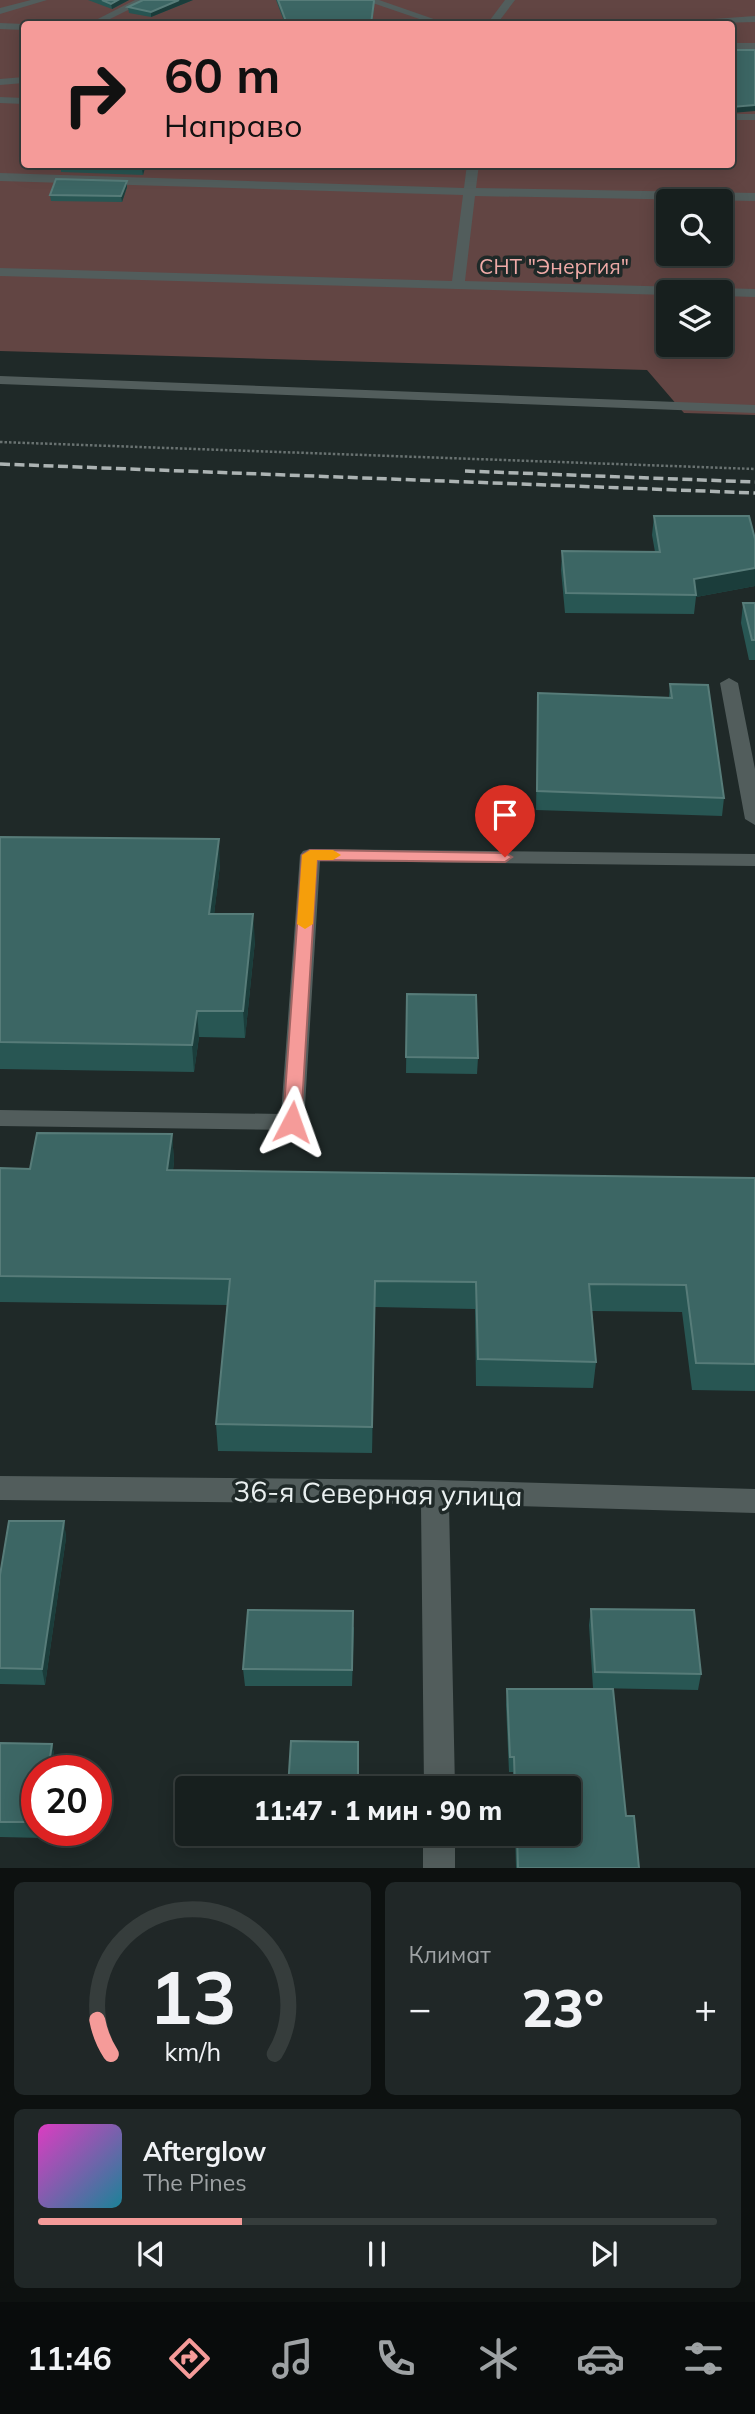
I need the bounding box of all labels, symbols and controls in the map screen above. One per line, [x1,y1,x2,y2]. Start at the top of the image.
text: 60 m [164,44,280,105]
icon: right [49,49,140,140]
text: Направо [164,105,303,145]
map controls [656,189,733,357]
button: search [656,189,733,266]
park label: СНТ "Энергия" [479,253,629,279]
button: layers [656,280,733,357]
pin [475,785,535,857]
icon: arrive [486,796,524,834]
position arrow [255,1085,329,1159]
street label: 36-я Северная улица [233,1473,523,1513]
speed limit sign: 20 [21,1755,112,1846]
text: 11:47 · 1 мин · 90 m [254,1794,502,1827]
text: Климат [409,1940,491,1969]
text: 13 [149,1952,236,2043]
text: 23° [522,1975,604,2040]
text: − [409,1984,431,2032]
text: + [694,1984,717,2032]
text: km/h [164,2036,221,2067]
text: Afterglow [143,2135,266,2168]
text: The Pines [143,2168,247,2197]
icon: previous [132,2235,170,2273]
icon: pause [358,2235,396,2273]
icon: next [585,2235,623,2273]
icon: directions [165,2334,214,2383]
icon: music [268,2334,317,2383]
icon: phone [371,2334,420,2383]
icon: climate [474,2334,523,2383]
icon: car [576,2334,625,2383]
icon: filters [679,2334,728,2383]
text: 11:46 [27,2338,112,2378]

